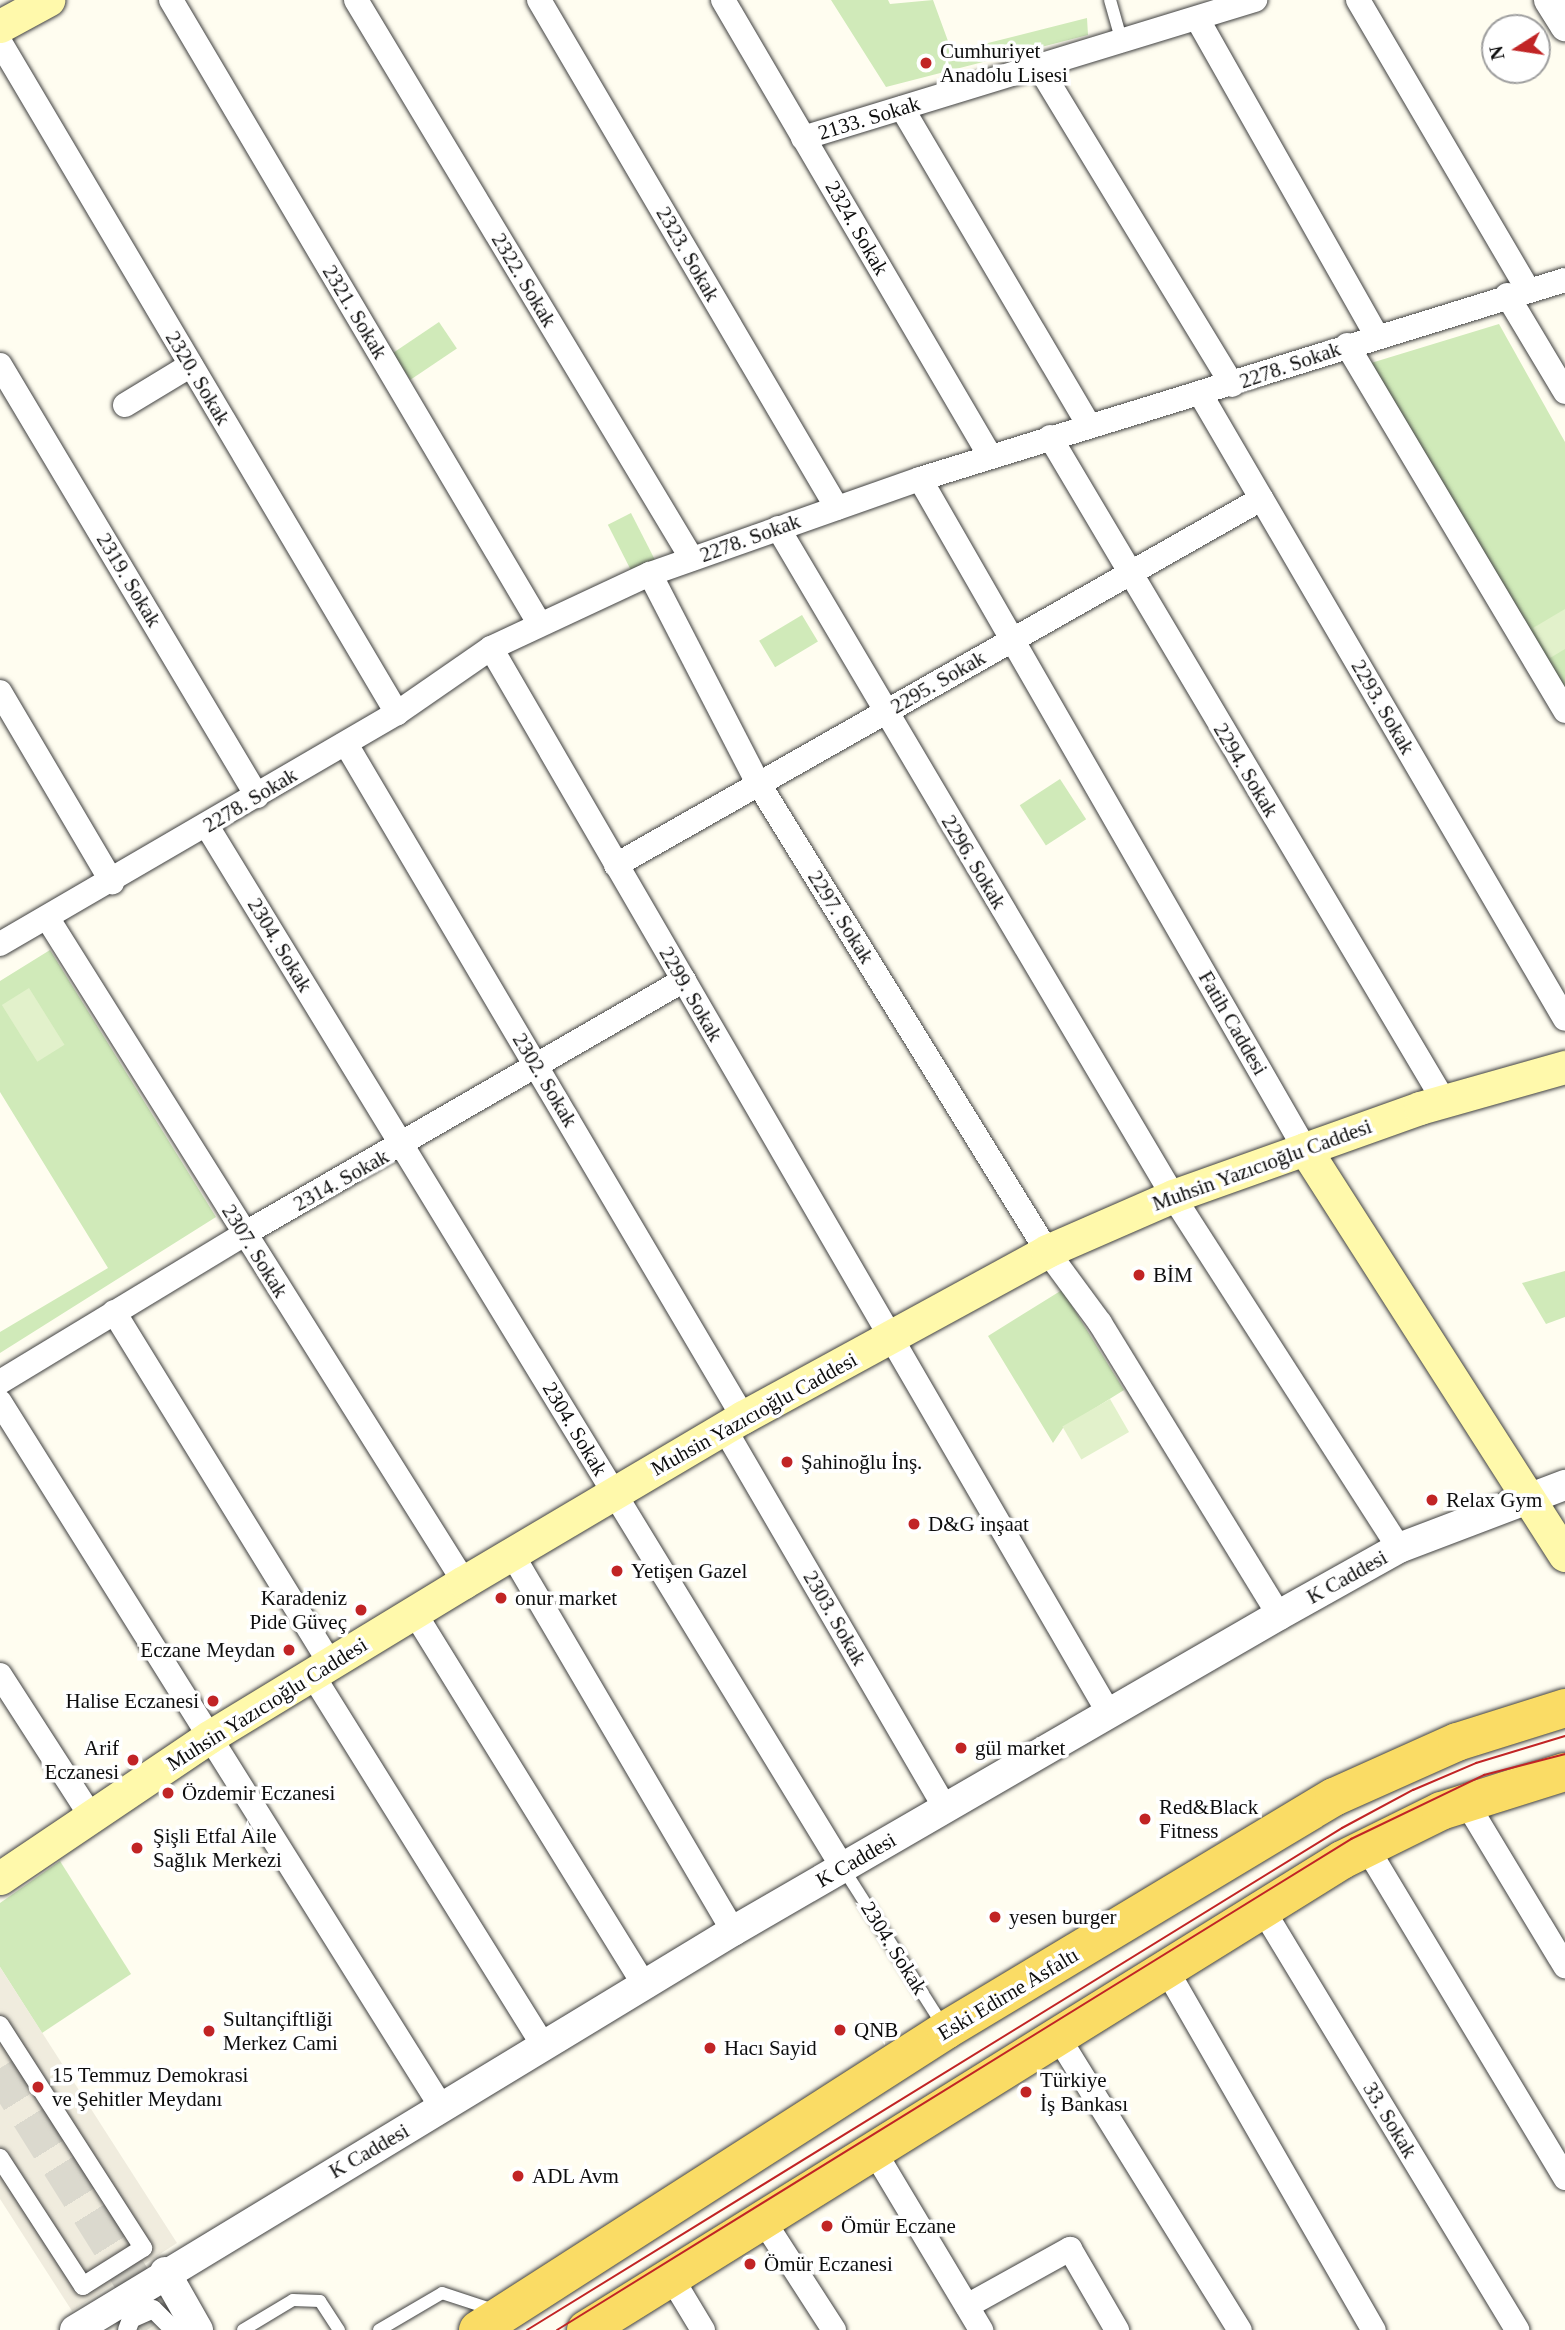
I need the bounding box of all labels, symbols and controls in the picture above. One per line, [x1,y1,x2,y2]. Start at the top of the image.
north arrow [1481,14,1551,84]
place label: Cumhuriyet Anadolu Lisesi [940,38,1068,88]
text: N [1485,44,1509,62]
marker: Cumhuriyet Anadolu Lisesi [918,55,934,71]
street label: 2133. Sokak [815,91,923,145]
street label: 2324. Sokak [820,176,894,280]
street label: 2323. Sokak [651,202,725,306]
street label: 2322. Sokak [486,229,562,331]
street label: 2321. Sokak [317,261,393,363]
street label: 2320. Sokak [160,327,236,429]
street label: 2278. Sokak [1236,336,1344,394]
street label: 2278. Sokak [696,508,804,568]
street label: 2319. Sokak [91,529,167,631]
street label: 2295. Sokak [886,645,990,719]
street label: 2293. Sokak [1346,655,1420,759]
street label: 2294. Sokak [1208,719,1284,821]
street label: 2278. Sokak [199,762,301,838]
street label: 2296. Sokak [936,811,1012,913]
street label: 2297. Sokak [802,866,880,968]
street label: 2304. Sokak [242,894,318,996]
street label: 2299. Sokak [654,942,728,1046]
street label: Fatih Caddesi [1193,966,1273,1080]
street label: 2302. Sokak [507,1029,583,1131]
street label: Muhsin Yazıcıoğlu Caddesi [1149,1113,1375,1217]
street label: 2314. Sokak [289,1144,393,1216]
street label: 2307. Sokak [216,1200,294,1302]
place label: BİM [1153,1262,1193,1288]
marker: BİM [1131,1267,1147,1283]
street label: Muhsin Yazıcıoğlu Caddesi [646,1347,862,1481]
street label: 2304. Sokak [537,1378,613,1480]
place label: Şahinoğlu İnş. [801,1449,922,1475]
marker: Şahinoğlu İnş. [779,1454,795,1470]
place label: Relax Gym [1446,1487,1542,1513]
marker: Relax Gym [1424,1492,1440,1508]
place label: D&G inşaat [928,1511,1029,1537]
marker: D&G inşaat [906,1516,922,1532]
street label: K Caddesi [1302,1545,1392,1609]
place label: Yetişen Gazel [631,1558,747,1584]
marker: Yetişen Gazel [609,1563,625,1579]
street label: 2303. Sokak [798,1566,872,1670]
place label: Karadeniz Pide Güveç [250,1585,347,1635]
place label: onur market [515,1585,617,1611]
marker: onur market [493,1590,509,1606]
marker: Karadeniz Pide Güveç [353,1602,369,1618]
street label: Muhsin Yazıcıoğlu Caddesi [162,1632,372,1776]
place label: Eczane Meydan [140,1637,275,1663]
marker: Eczane Meydan [281,1642,297,1658]
place label: Halise Eczanesi [65,1688,199,1714]
marker: Halise Eczanesi [205,1693,221,1709]
place label: Arif Eczanesi [44,1735,119,1785]
place label: gül market [975,1735,1065,1761]
marker: gül market [953,1740,969,1756]
marker: Arif Eczanesi [125,1752,141,1768]
place label: Özdemir Eczanesi [182,1780,335,1806]
marker: Özdemir Eczanesi [160,1785,176,1801]
place label: Red&Black Fitness [1159,1794,1258,1844]
marker: Red&Black Fitness [1137,1811,1153,1827]
place label: Şişli Etfal Aile Sağlık Merkezi [153,1823,282,1873]
street label: K Caddesi [812,1827,900,1893]
marker: Şişli Etfal Aile Sağlık Merkezi [127,1838,147,1858]
street label: 2304. Sokak [855,1897,933,1999]
place label: yesen burger [1009,1904,1116,1930]
marker: yesen burger [987,1909,1003,1925]
street label: Eski Edirne Asfaltı [933,1942,1083,2046]
place label: Sultançiftliği Merkez Cami [223,2006,338,2056]
place label: QNB [854,2017,898,2043]
marker: QNB [832,2022,848,2038]
marker: Sultançiftliği Merkez Cami [201,2023,217,2039]
place label: Hacı Sayid [724,2035,817,2061]
marker: Hacı Sayid [702,2040,718,2056]
place label: 15 Temmuz Demokrasi ve Şehitler Meydanı [52,2062,249,2112]
place label: Türkiye İş Bankası [1040,2067,1128,2117]
street label: 33. Sokak [1358,2078,1422,2162]
marker: 15 Temmuz Demokrasi ve Şehitler Meydanı [30,2079,46,2095]
marker: Türkiye İş Bankası [1018,2084,1034,2100]
street label: K Caddesi [325,2118,413,2184]
place label: ADL Avm [532,2163,621,2189]
marker: ADL Avm [510,2168,526,2184]
place label: Ömür Eczane [841,2213,956,2239]
marker: Ömür Eczane [819,2218,835,2234]
place label: Ömür Eczanesi [764,2251,893,2277]
marker: Ömür Eczanesi [742,2256,758,2272]

